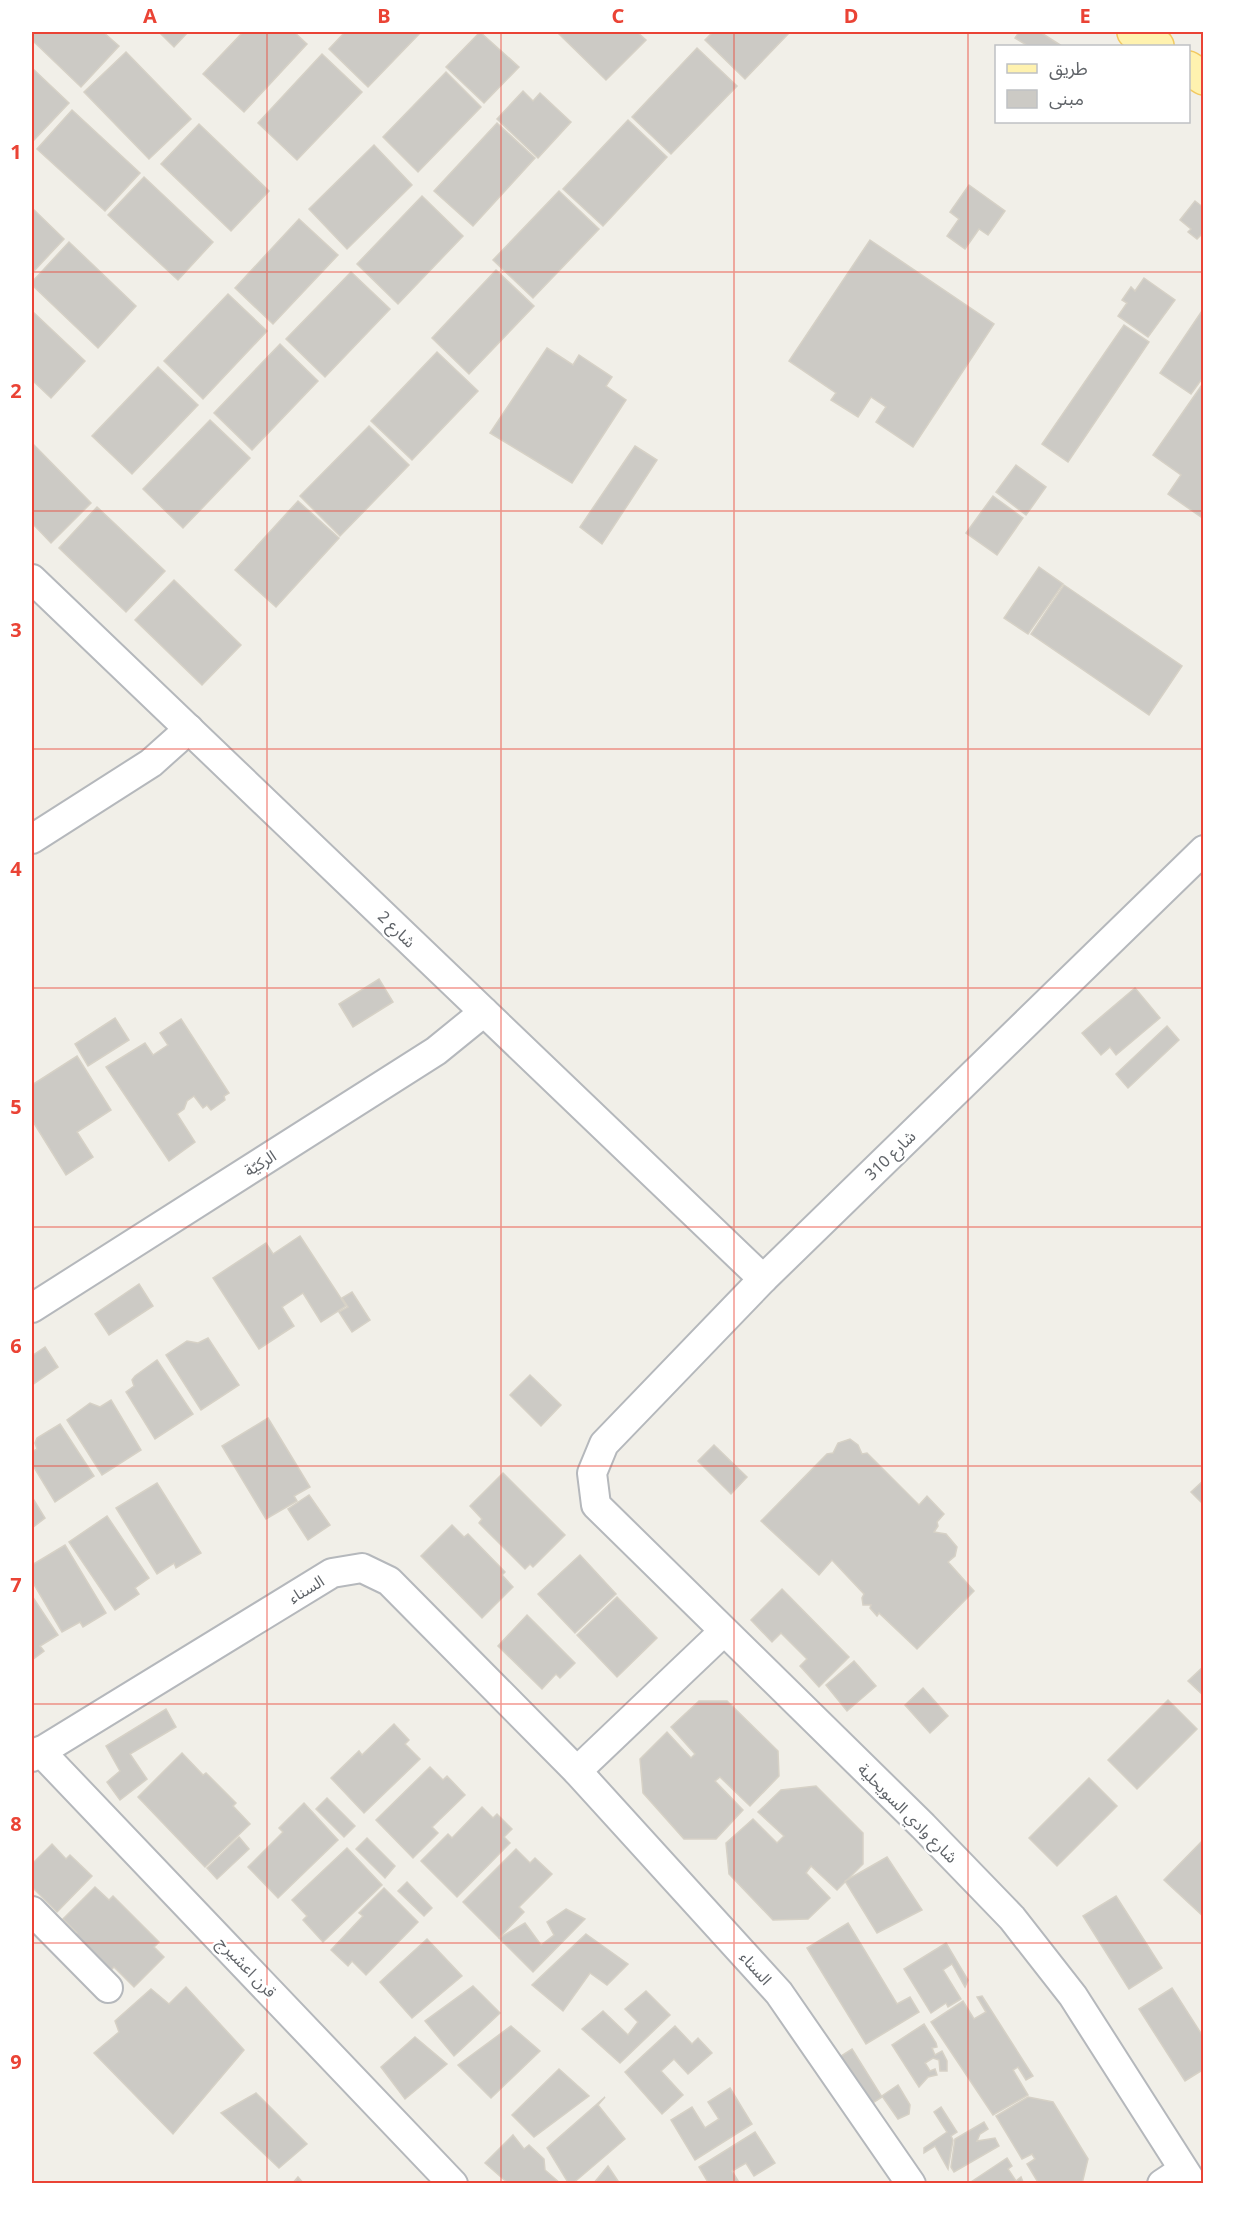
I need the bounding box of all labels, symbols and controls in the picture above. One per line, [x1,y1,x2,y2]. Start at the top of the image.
text: A [143,2,157,29]
text: B [377,2,391,29]
text: C [612,2,625,29]
text: D [844,2,858,29]
text: E [1079,2,1091,29]
legend [995,45,1190,123]
text: طريق [1049,56,1088,80]
text: مبنى [1049,86,1084,110]
text: 1 [10,138,22,165]
text: 2 [10,377,22,404]
text: 3 [10,616,22,643]
text: 4 [10,855,22,882]
street label: شارع 2 [372,906,421,954]
text: 5 [10,1093,22,1120]
street label: شارع 310 [860,1125,922,1186]
street label: الركيّة [240,1145,280,1181]
text: 6 [10,1332,22,1359]
street label: السناء [284,1570,328,1608]
text: 7 [10,1571,22,1598]
street label: شارع وادي السويحلية [852,1758,963,1869]
text: 8 [10,1810,22,1837]
street label: قرن اعشيرج [211,1932,282,2004]
street label: السناء [735,1946,777,1990]
text: 9 [10,2048,22,2075]

